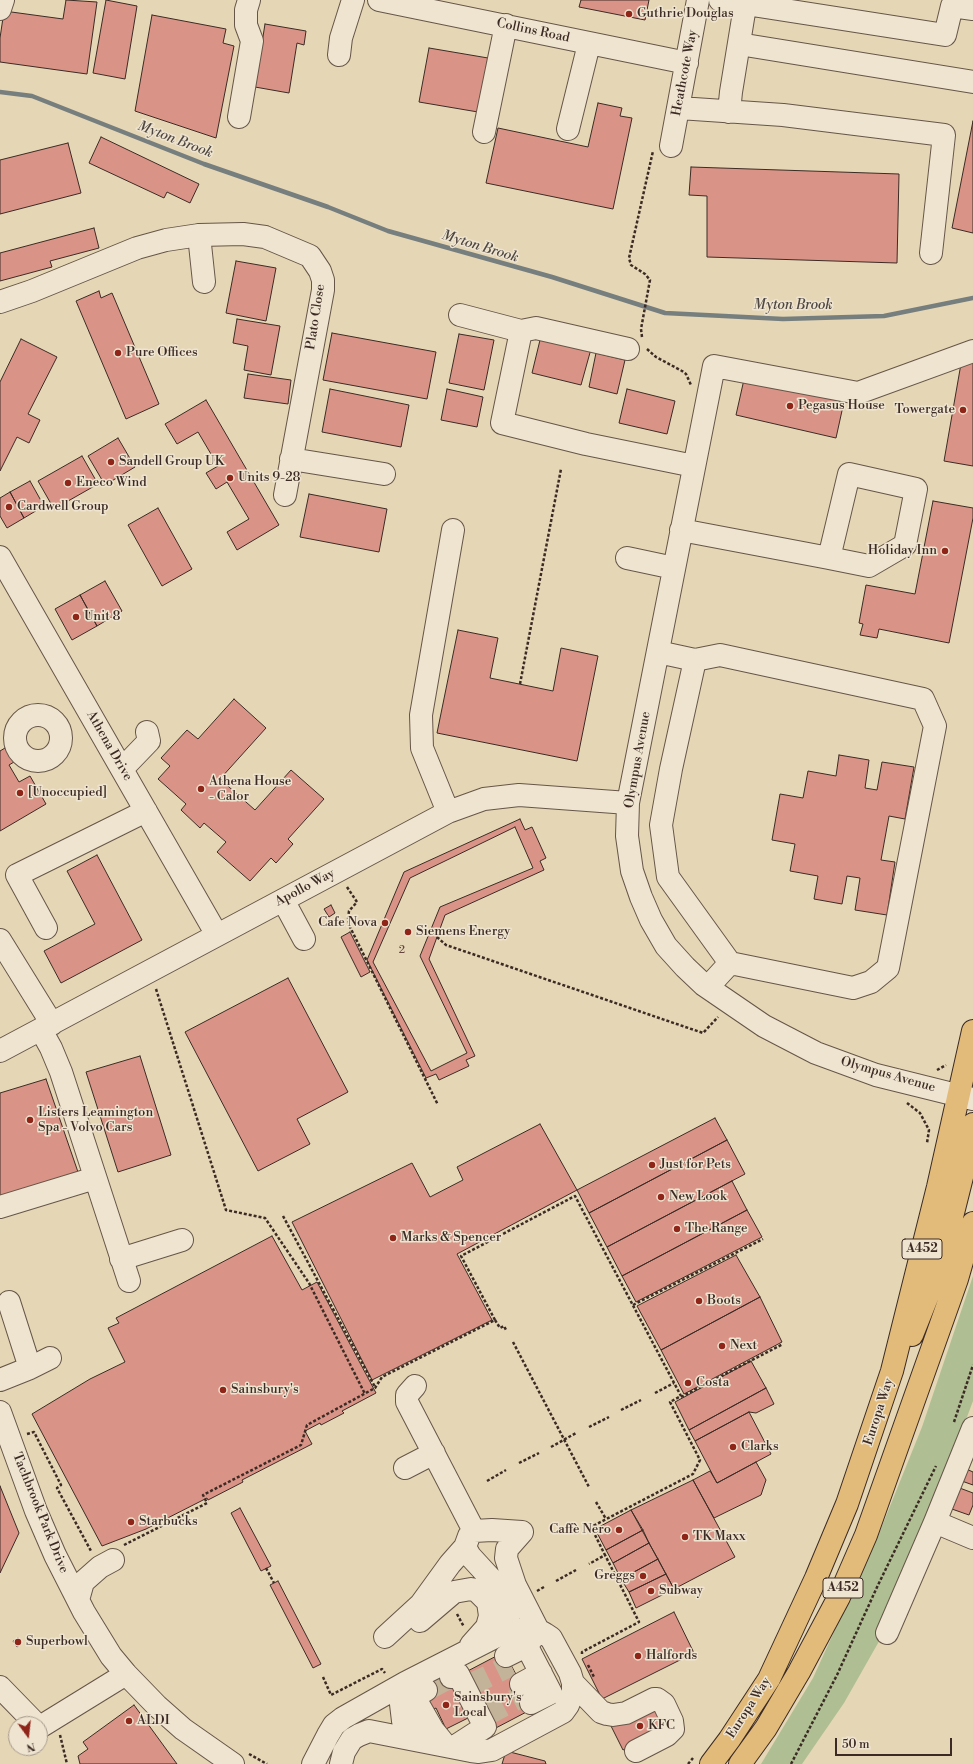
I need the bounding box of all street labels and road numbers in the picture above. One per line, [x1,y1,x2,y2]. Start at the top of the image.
street label: Collins Road [495,16,571,46]
street label: Heathcote Way [669,29,701,117]
street label: Plato Close [303,283,329,351]
street label: Athena Drive [83,708,135,784]
street label: Olympus Avenue [622,710,654,810]
street label: Apollo Way [273,866,337,910]
street label: Olympus Avenue [839,1054,937,1096]
road number: A452 [902,1239,942,1259]
street label: Europa Way [861,1376,897,1448]
street label: Tachbrook Park Drive [9,1450,71,1576]
road number: A452 [823,1578,863,1598]
street label: Europa Way [723,1675,775,1741]

